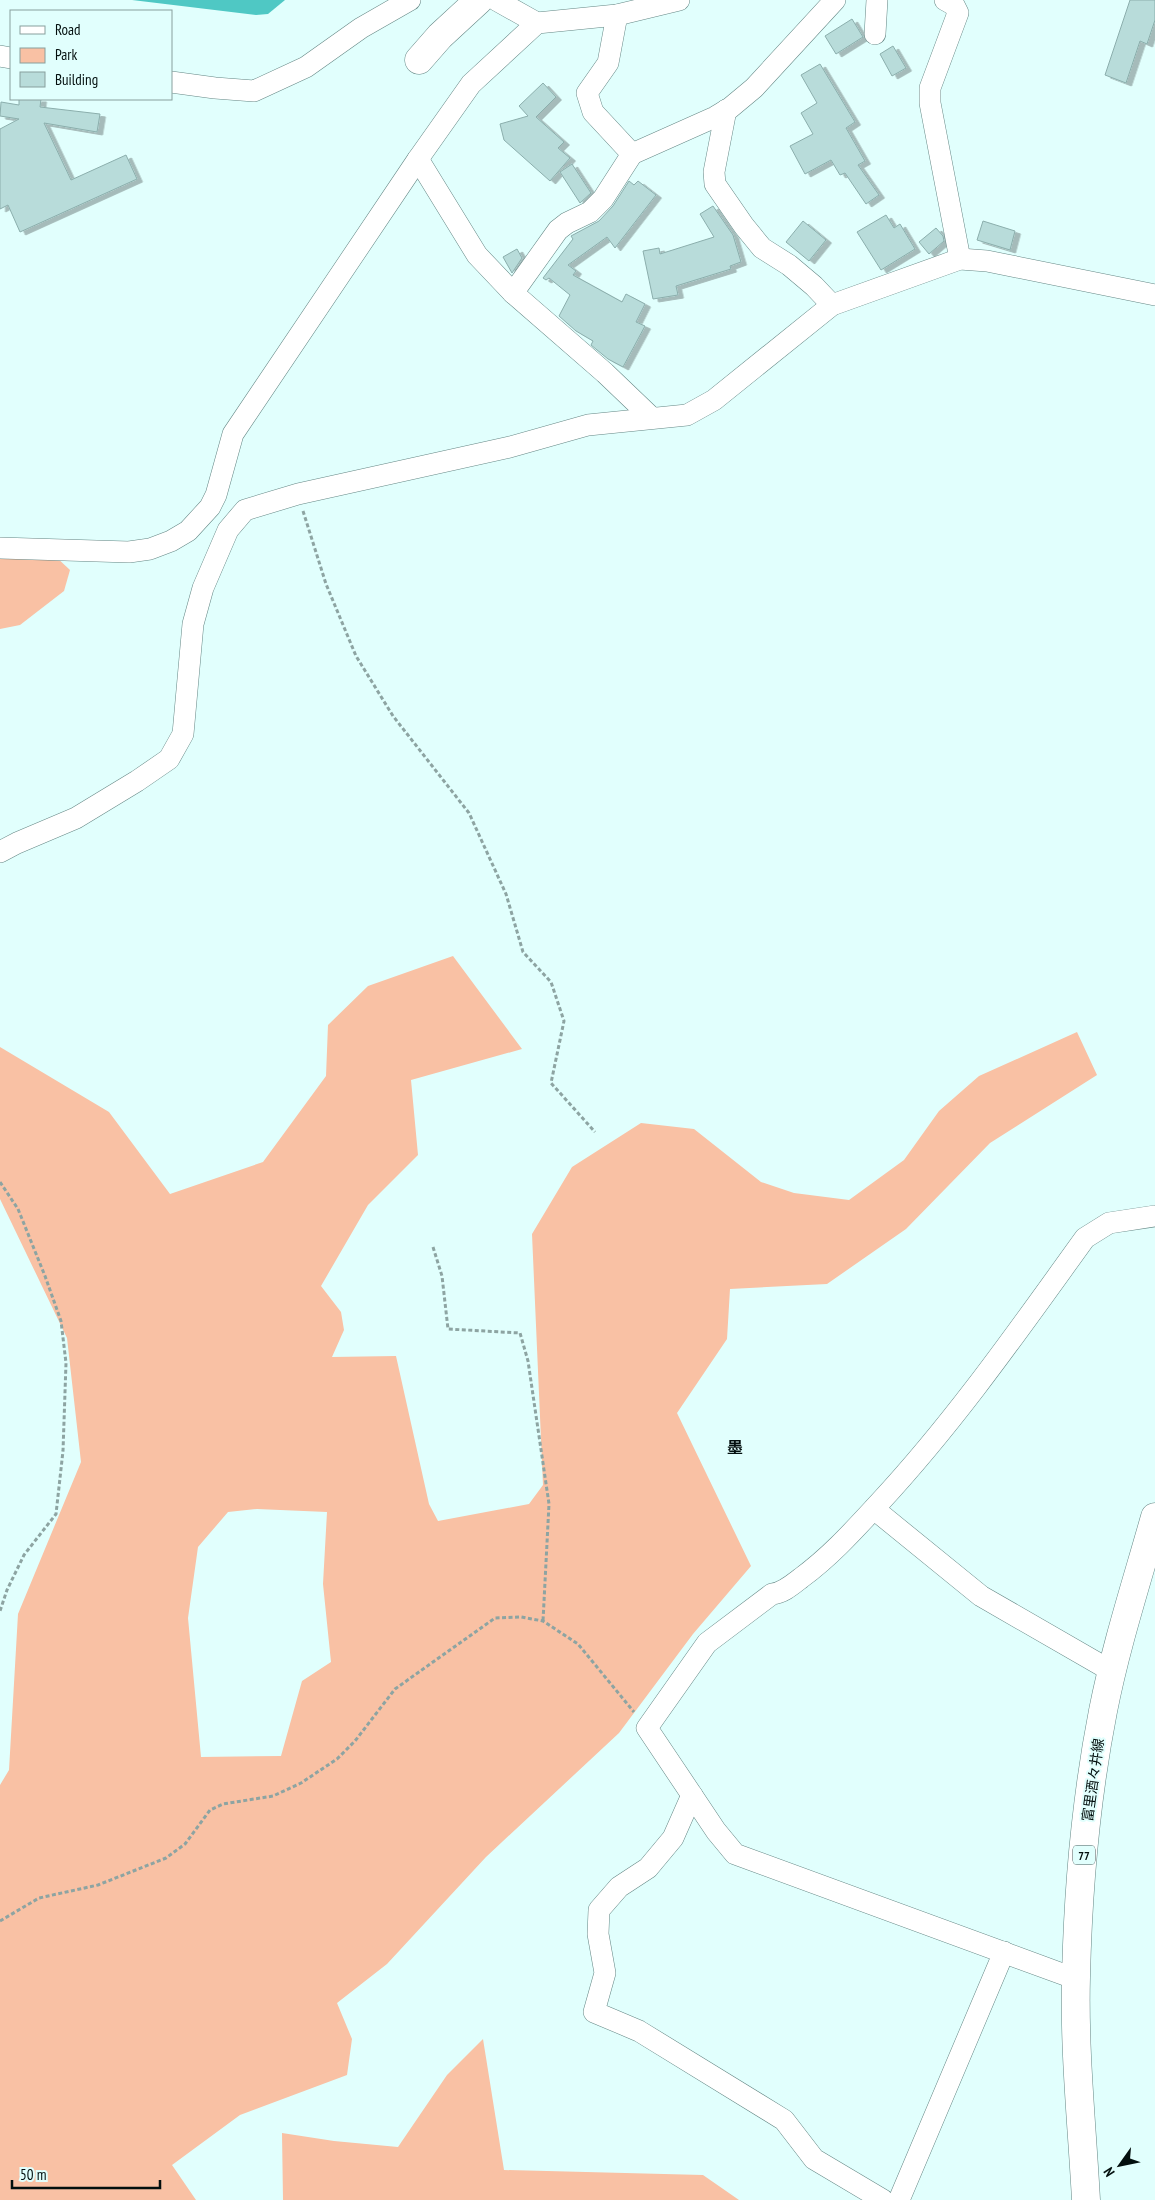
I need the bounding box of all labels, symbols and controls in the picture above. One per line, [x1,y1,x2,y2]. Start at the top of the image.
legend [10,10,172,100]
text: Road [55,20,81,39]
text: Park [55,45,77,64]
text: Building [55,70,98,89]
district label: 墨 [727,1437,743,1457]
street label: 富里酒々井線 [1078,1737,1108,1823]
road number: 77 [1073,1846,1095,1864]
north arrow [1095,2140,1145,2190]
scale bar [12,2158,160,2190]
text: N [1099,2164,1119,2180]
text: 50 m [20,2165,46,2184]

